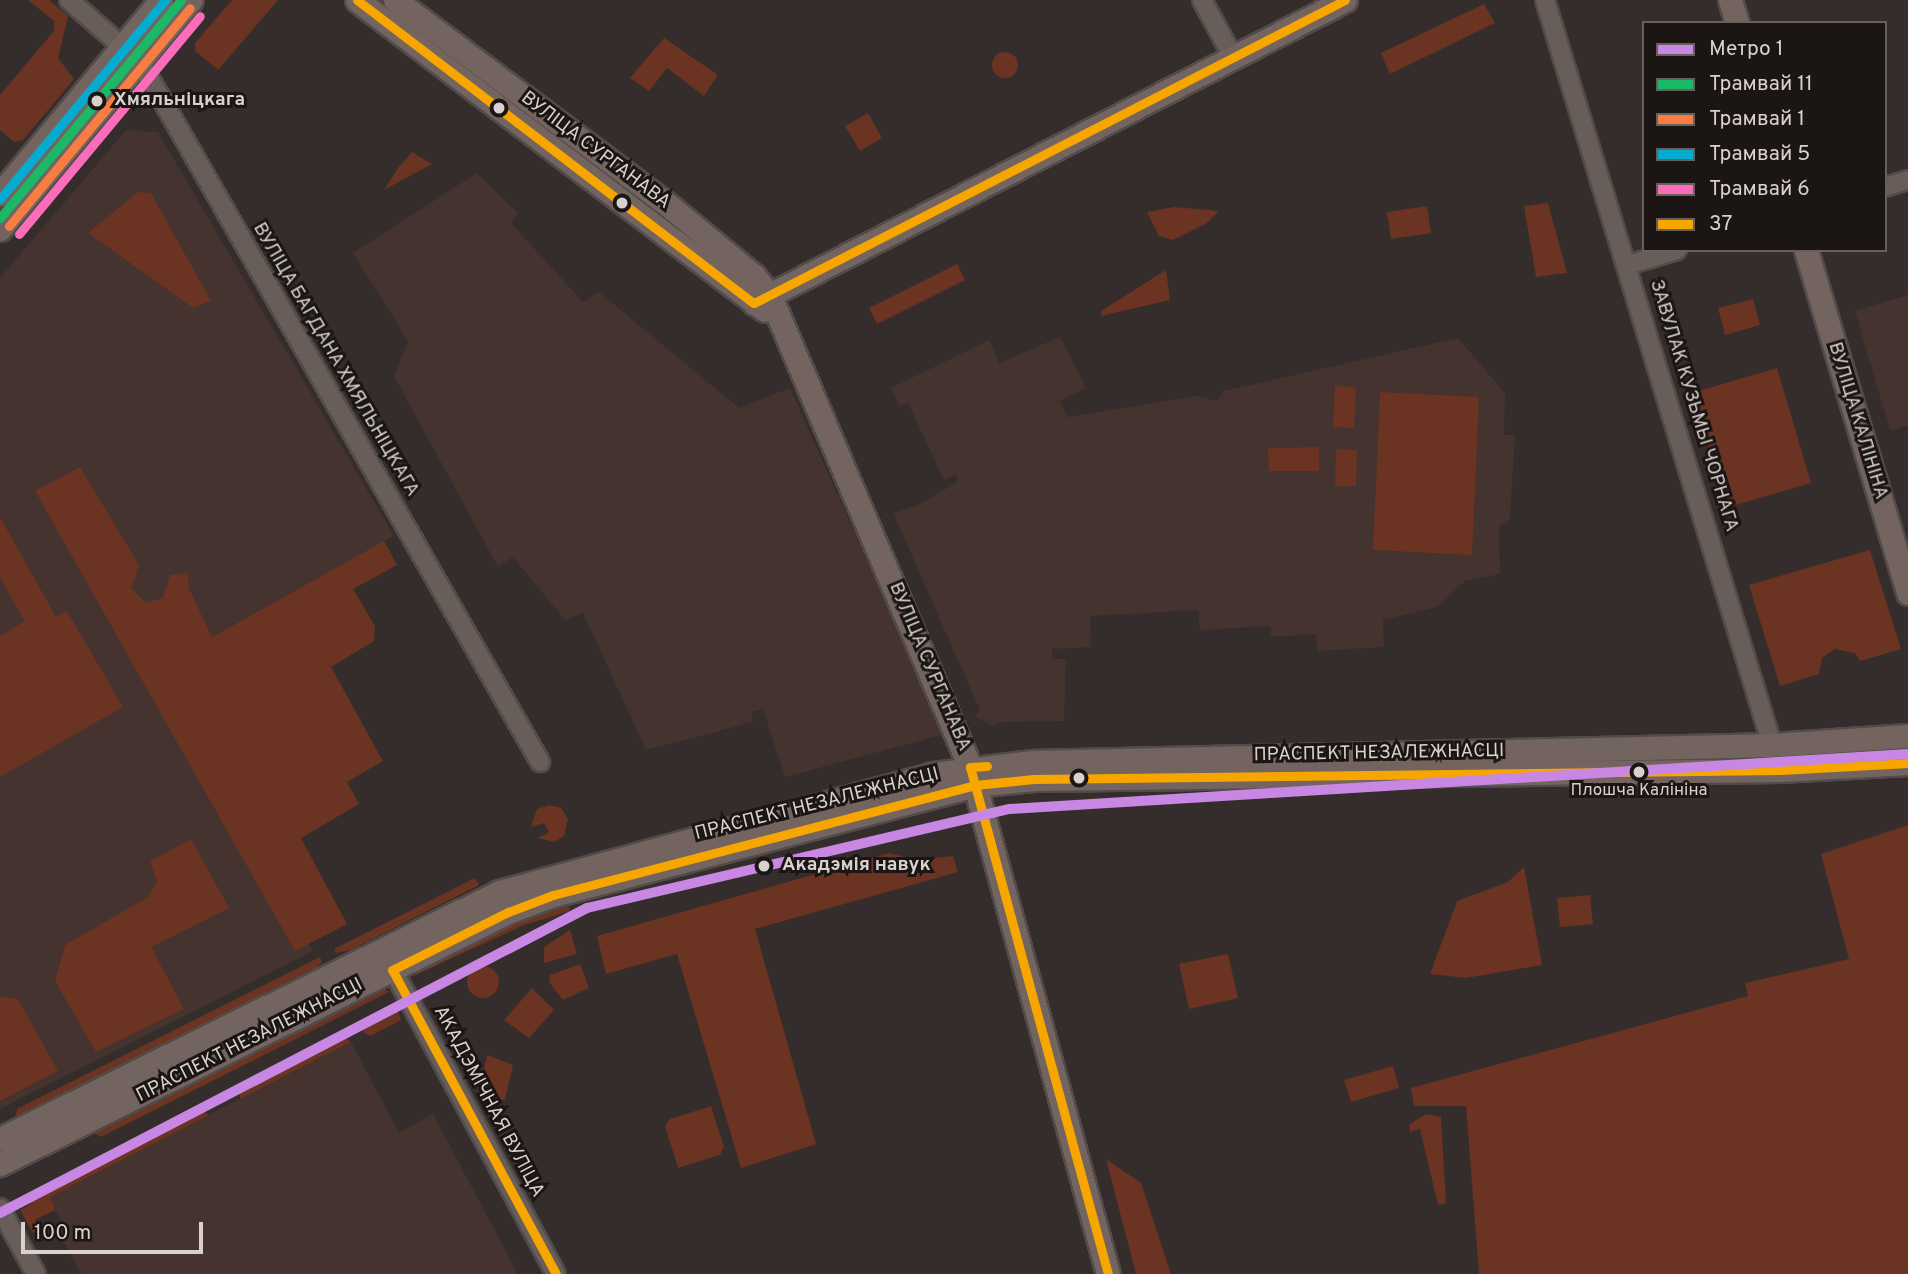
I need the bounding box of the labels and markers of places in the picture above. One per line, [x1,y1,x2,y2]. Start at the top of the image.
marker: Хмяльніцкага [86,90,108,112]
place label: Хмяльніцкага [114,90,245,112]
unlabelled marker [492,101,506,115]
unlabelled marker [615,196,629,210]
marker: Плошча Калініна [1632,765,1646,779]
unlabelled marker [1072,771,1086,785]
place label: Плошча Калініна [1571,782,1707,802]
marker: Акадэмія навук [753,855,775,877]
place label: Акадэмія навук [782,855,931,877]

